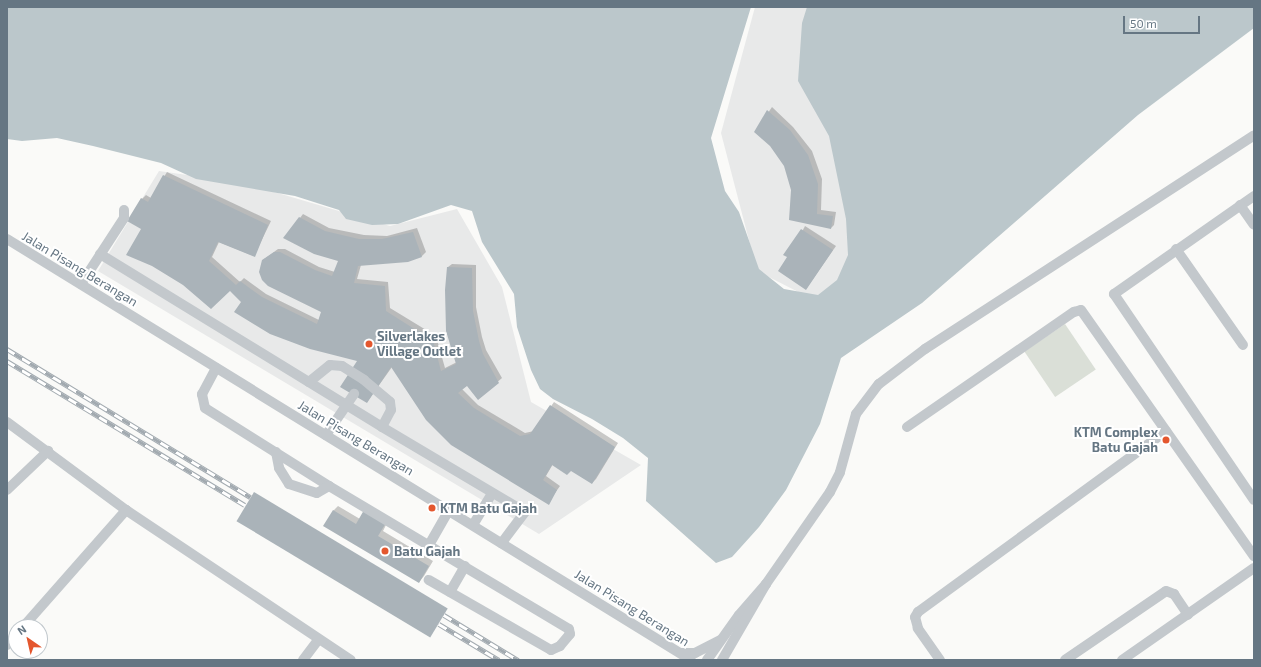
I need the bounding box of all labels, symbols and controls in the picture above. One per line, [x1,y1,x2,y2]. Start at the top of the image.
scale bar [1125,8,1202,34]
text: 50 m [1130,16,1157,30]
street label: Jalan Pisang Berangan [19,228,141,310]
place label: Silverlakes Village Outlet [377,329,461,360]
marker: Silverlakes Village Outlet [364,339,374,349]
street label: Jalan Pisang Berangan [295,397,417,479]
place label: KTM Complex Batu Gajah [1074,425,1158,456]
marker: KTM Complex Batu Gajah [1161,435,1171,445]
place label: KTM Batu Gajah [440,500,537,516]
marker: KTM Batu Gajah [427,503,437,513]
place label: Batu Gajah [394,543,460,559]
marker: Batu Gajah [379,545,391,557]
street label: Jalan Pisang Berangan [572,566,692,650]
north arrow [8,619,48,659]
text: N [15,622,28,637]

